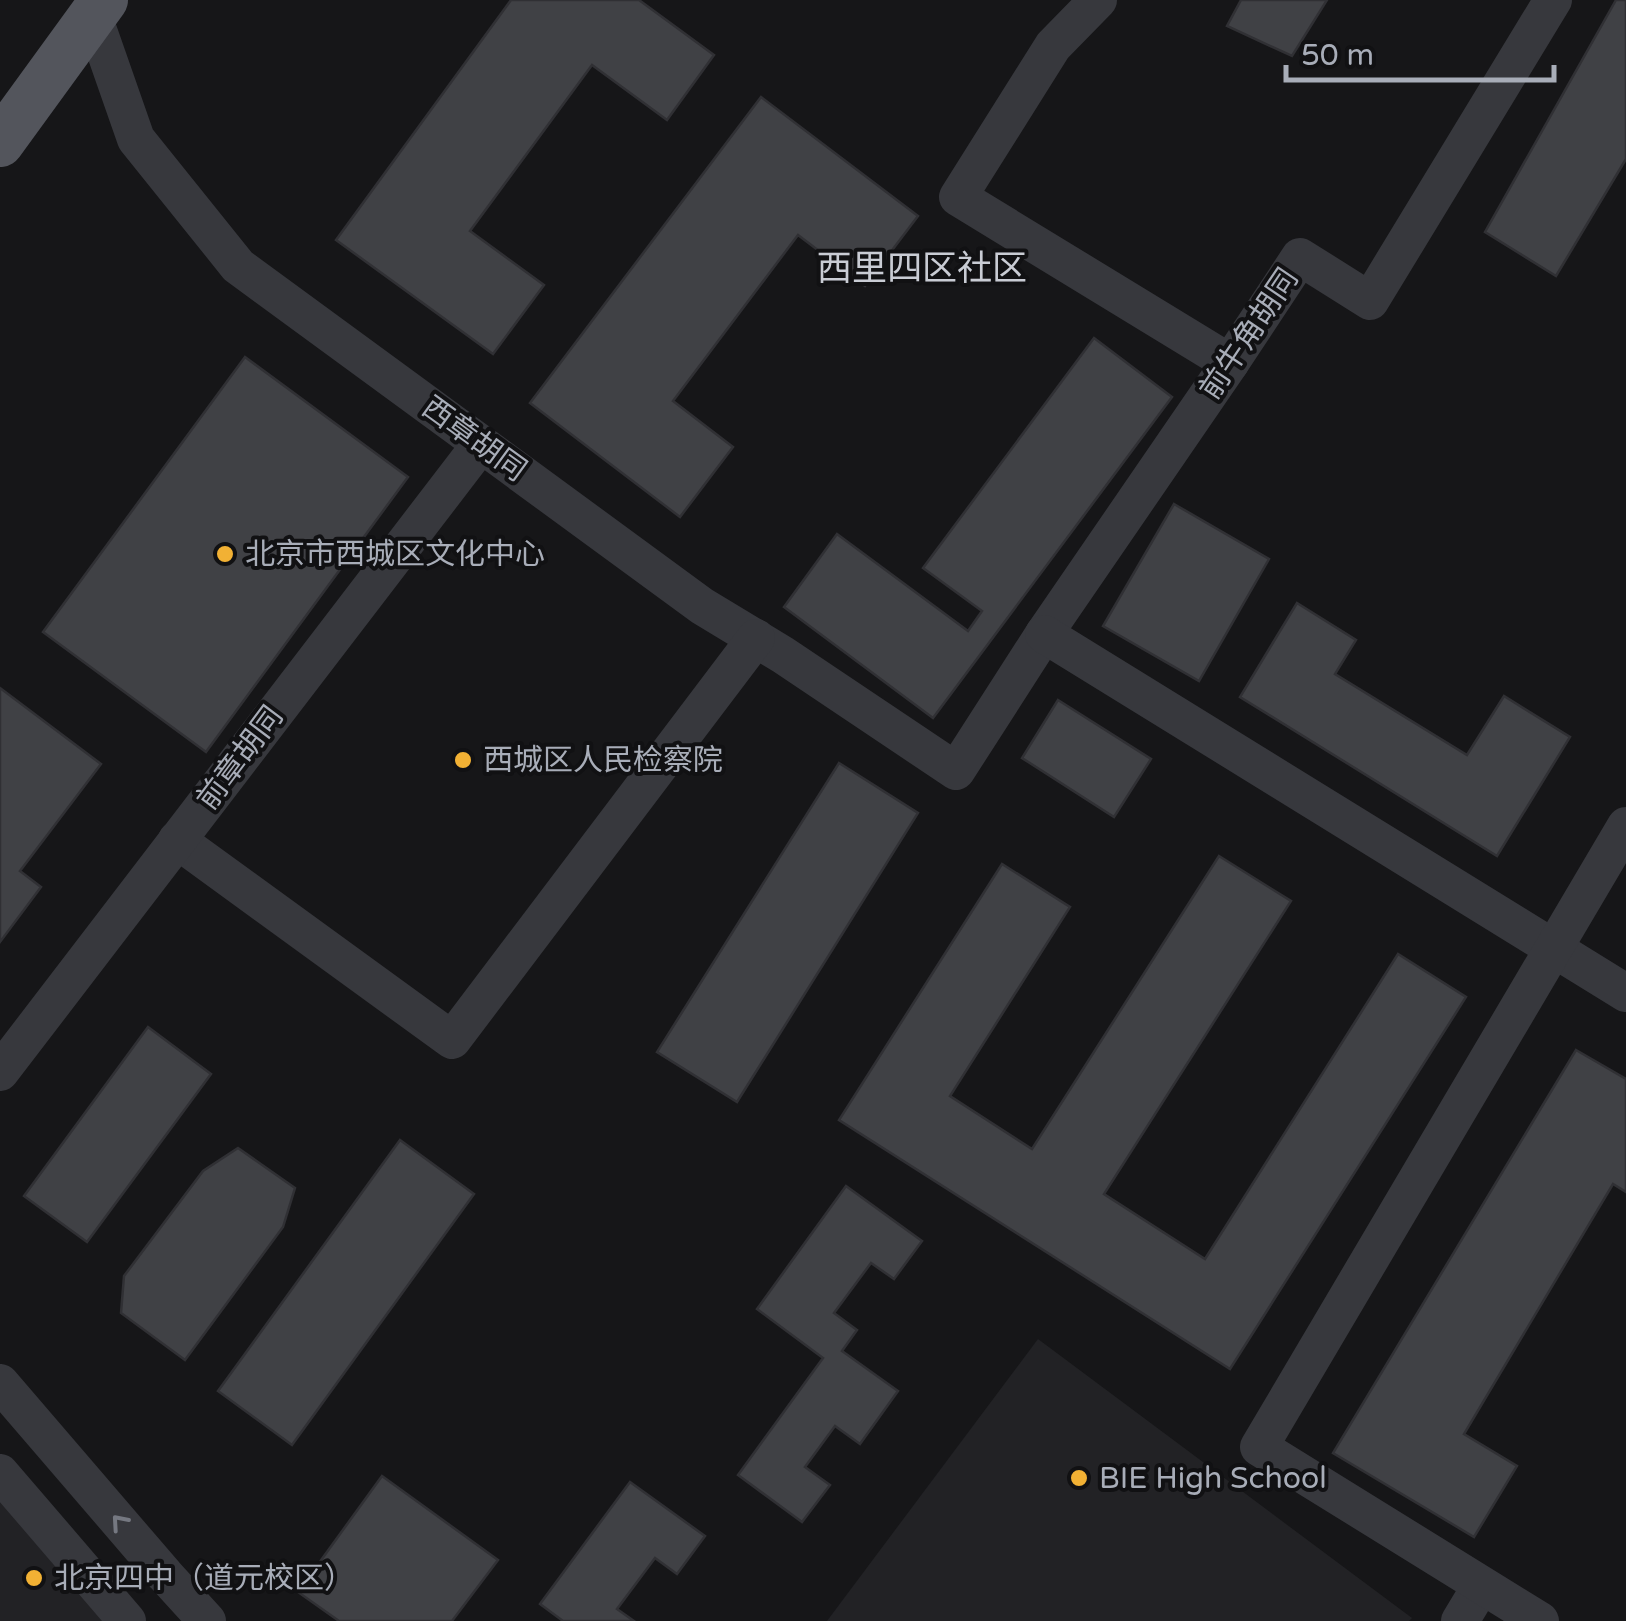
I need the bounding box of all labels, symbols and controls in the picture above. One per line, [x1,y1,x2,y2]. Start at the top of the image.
scale bar [1286,20,1554,82]
text: 50 m [1301,37,1374,74]
district label: 西里四区社区 [817,248,1027,290]
street label: 前牛角胡同 [1192,261,1306,407]
street label: 西章胡同 [415,389,533,489]
place label: 北京市西城区文化中心 [245,536,545,573]
marker: 北京市西城区文化中心 [214,543,236,565]
street label: 前章胡同 [189,699,291,817]
place label: 西城区人民检察院 [483,742,723,779]
marker: 西城区人民检察院 [452,749,474,771]
place label: BIE High School [1099,1460,1327,1497]
marker: BIE High School [1068,1467,1090,1489]
one-way arrow [113,1515,131,1534]
place label: 北京四中（道元校区） [54,1560,354,1597]
marker: 北京四中（道元校区） [23,1567,45,1589]

